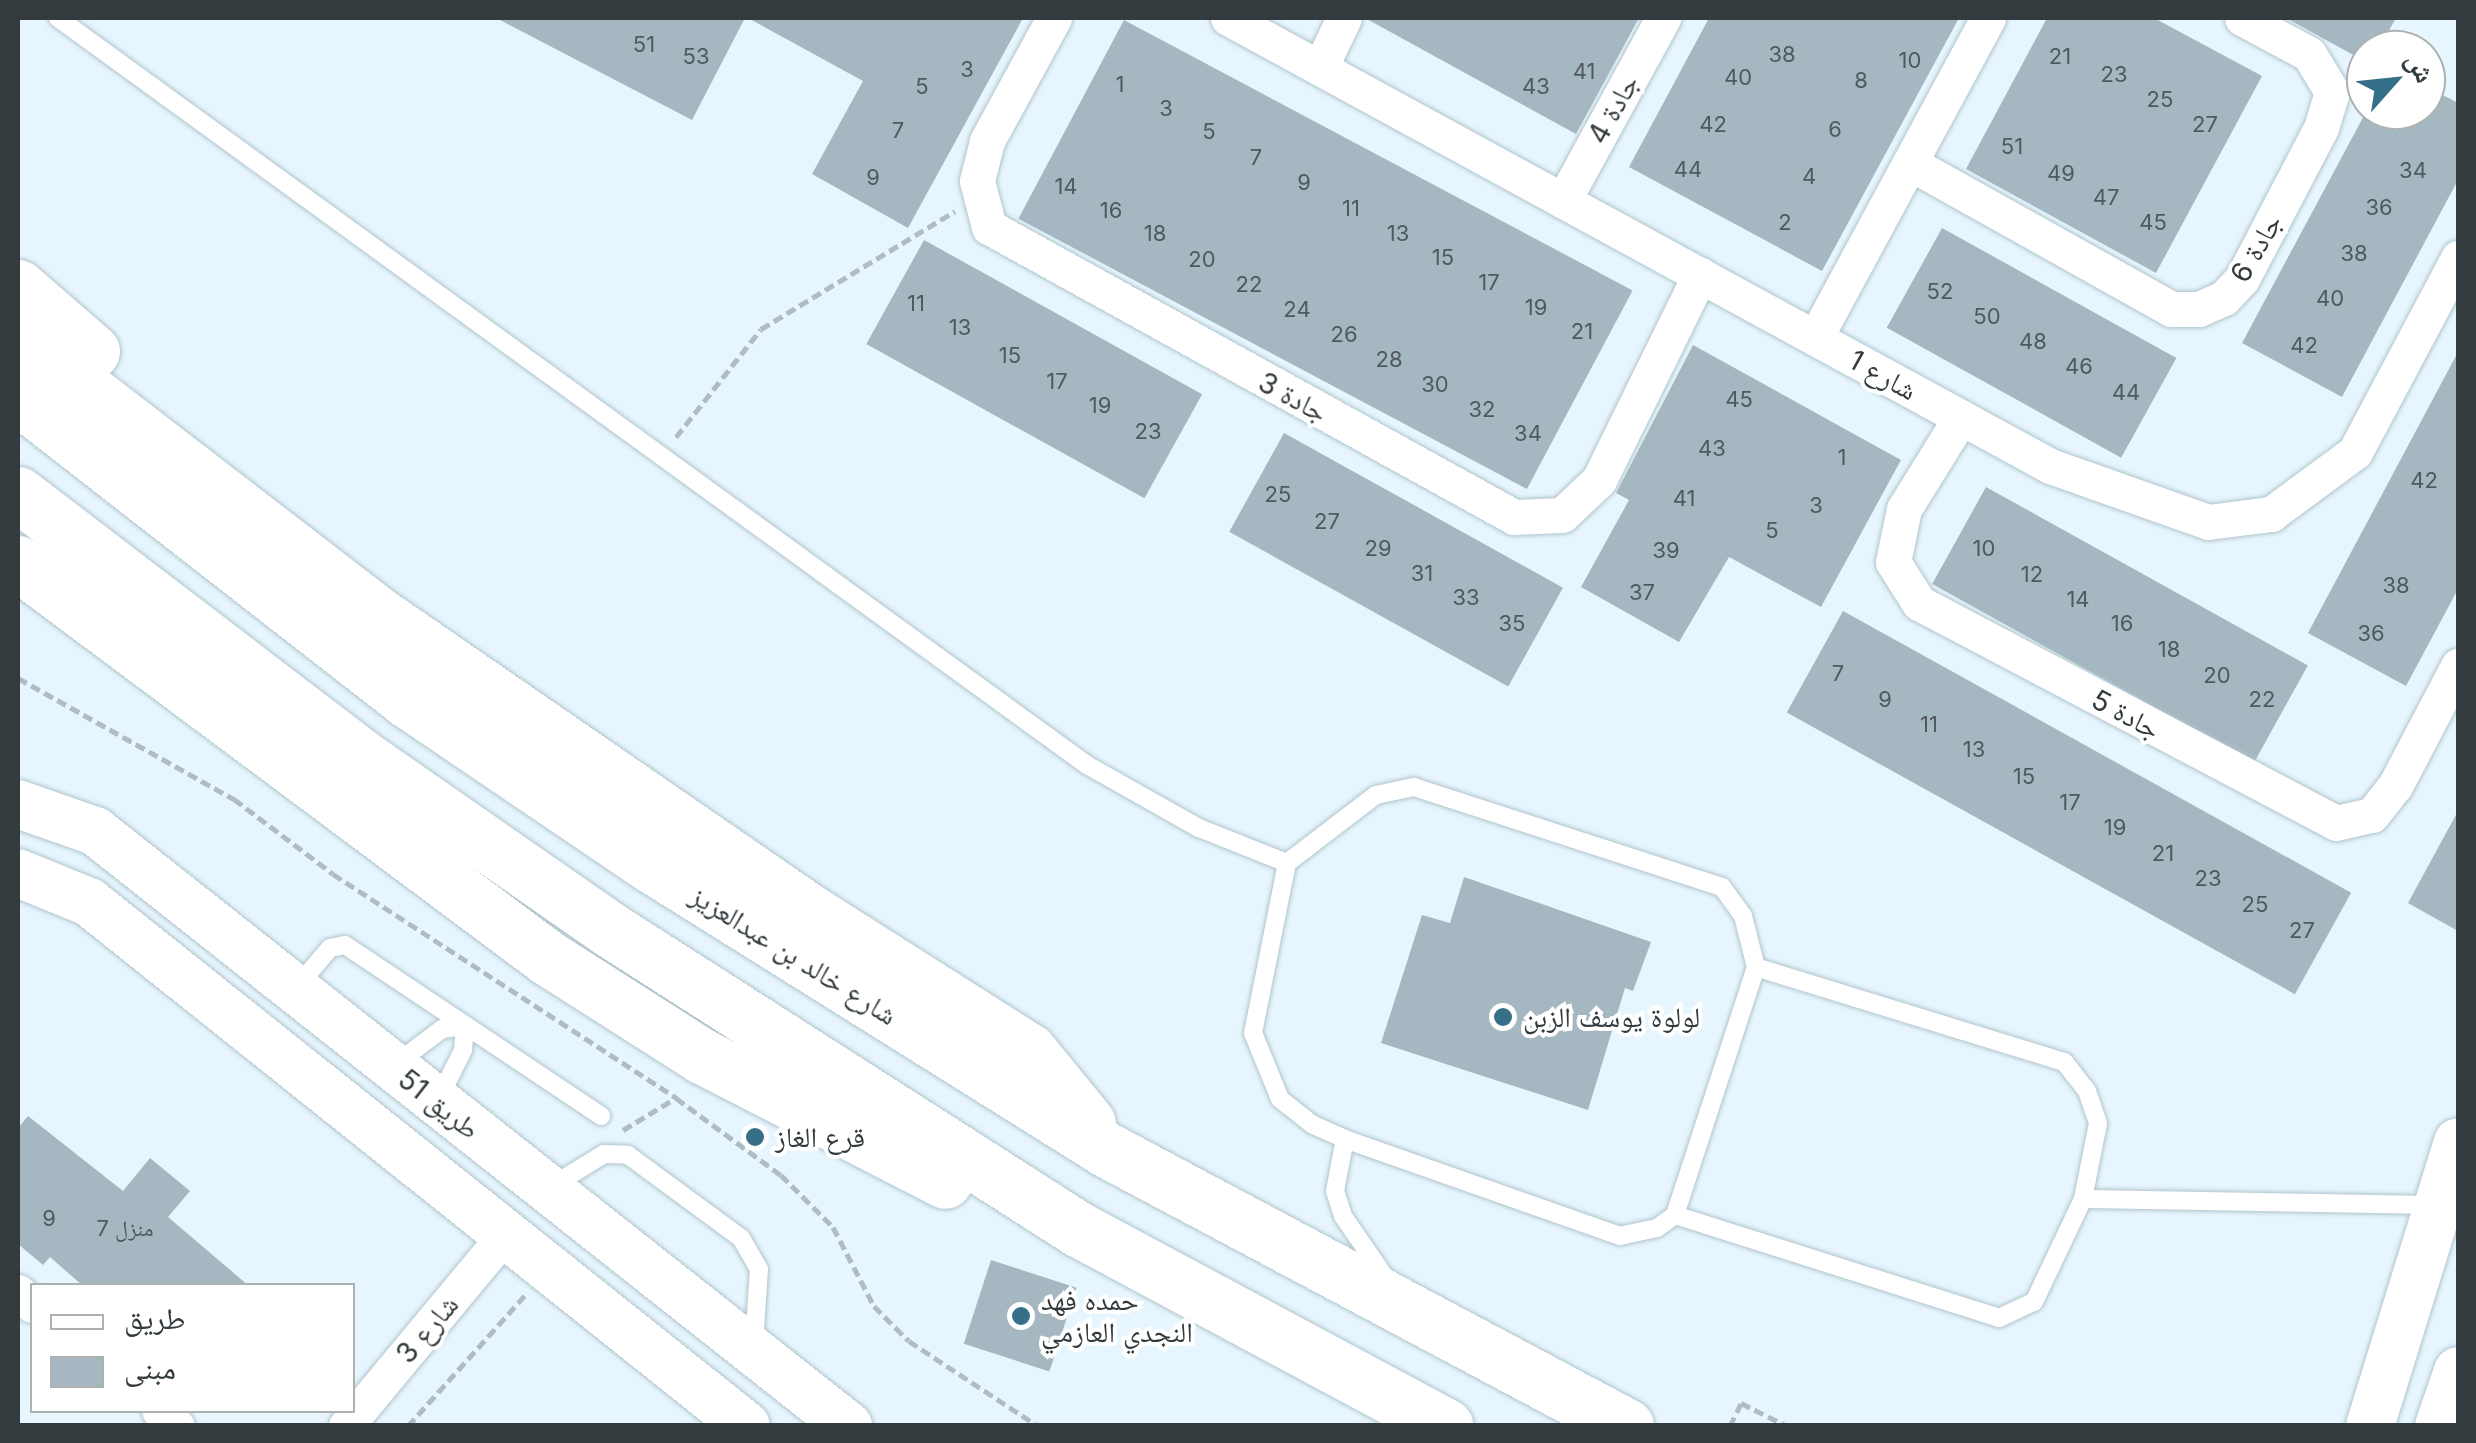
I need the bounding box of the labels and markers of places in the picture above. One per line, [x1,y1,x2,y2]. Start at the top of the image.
place label: لولوة يوسف الزبن [1523,1000,1700,1034]
marker: لولوة يوسف الزبن [1492,1006,1514,1028]
place label: قرع الغاز [775,1120,865,1154]
marker: قرع الغاز [744,1126,766,1148]
place label: حمده فهد النجدي العازمي [1041,1283,1193,1349]
marker: حمده فهد النجدي العازمي [1010,1305,1032,1327]

